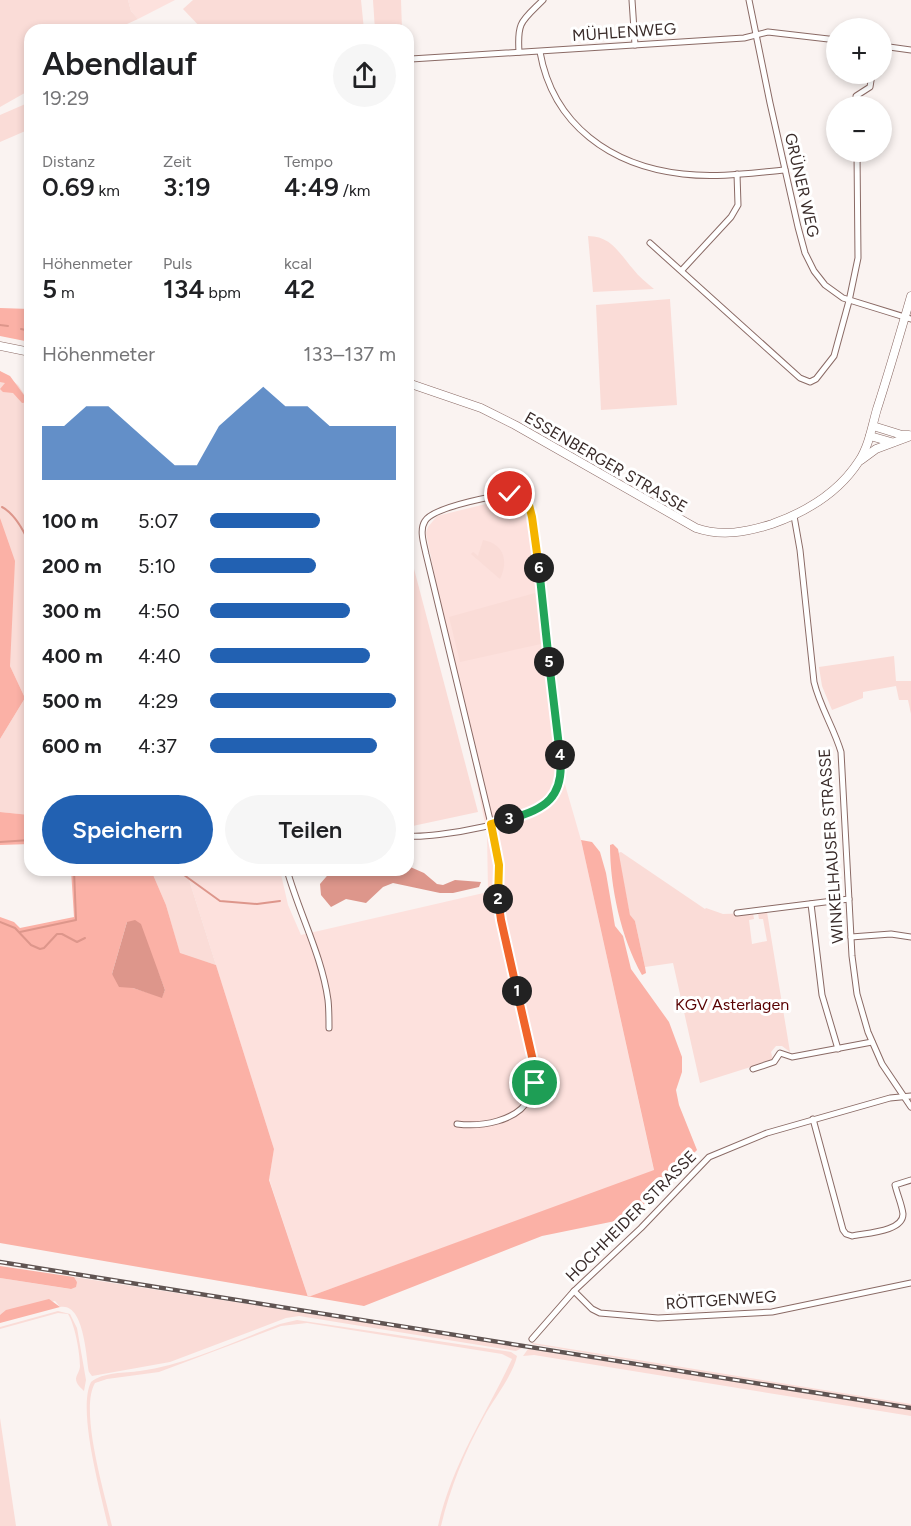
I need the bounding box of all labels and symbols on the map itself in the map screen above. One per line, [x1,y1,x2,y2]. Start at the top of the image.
street label: MÜHLENWEG [571,19,677,45]
street label: GRÜNER WEG [781,131,823,239]
street label: ESSENBERGER STRASSE [521,408,691,516]
pin [484,468,535,519]
pin: 6 [524,553,554,583]
pin: 5 [534,647,564,677]
pin: 4 [545,740,575,770]
street label: WINKELHAUSER STRASSE [815,748,847,944]
pin: 3 [494,804,524,834]
pin: 2 [483,884,513,914]
pin: 1 [502,976,532,1006]
park label: KGV Asterlagen [675,995,789,1014]
pin [509,1057,560,1108]
street label: HOCHHEIDER STRASSE [562,1147,700,1285]
street label: RÖTTGENWEG [665,1287,777,1313]

